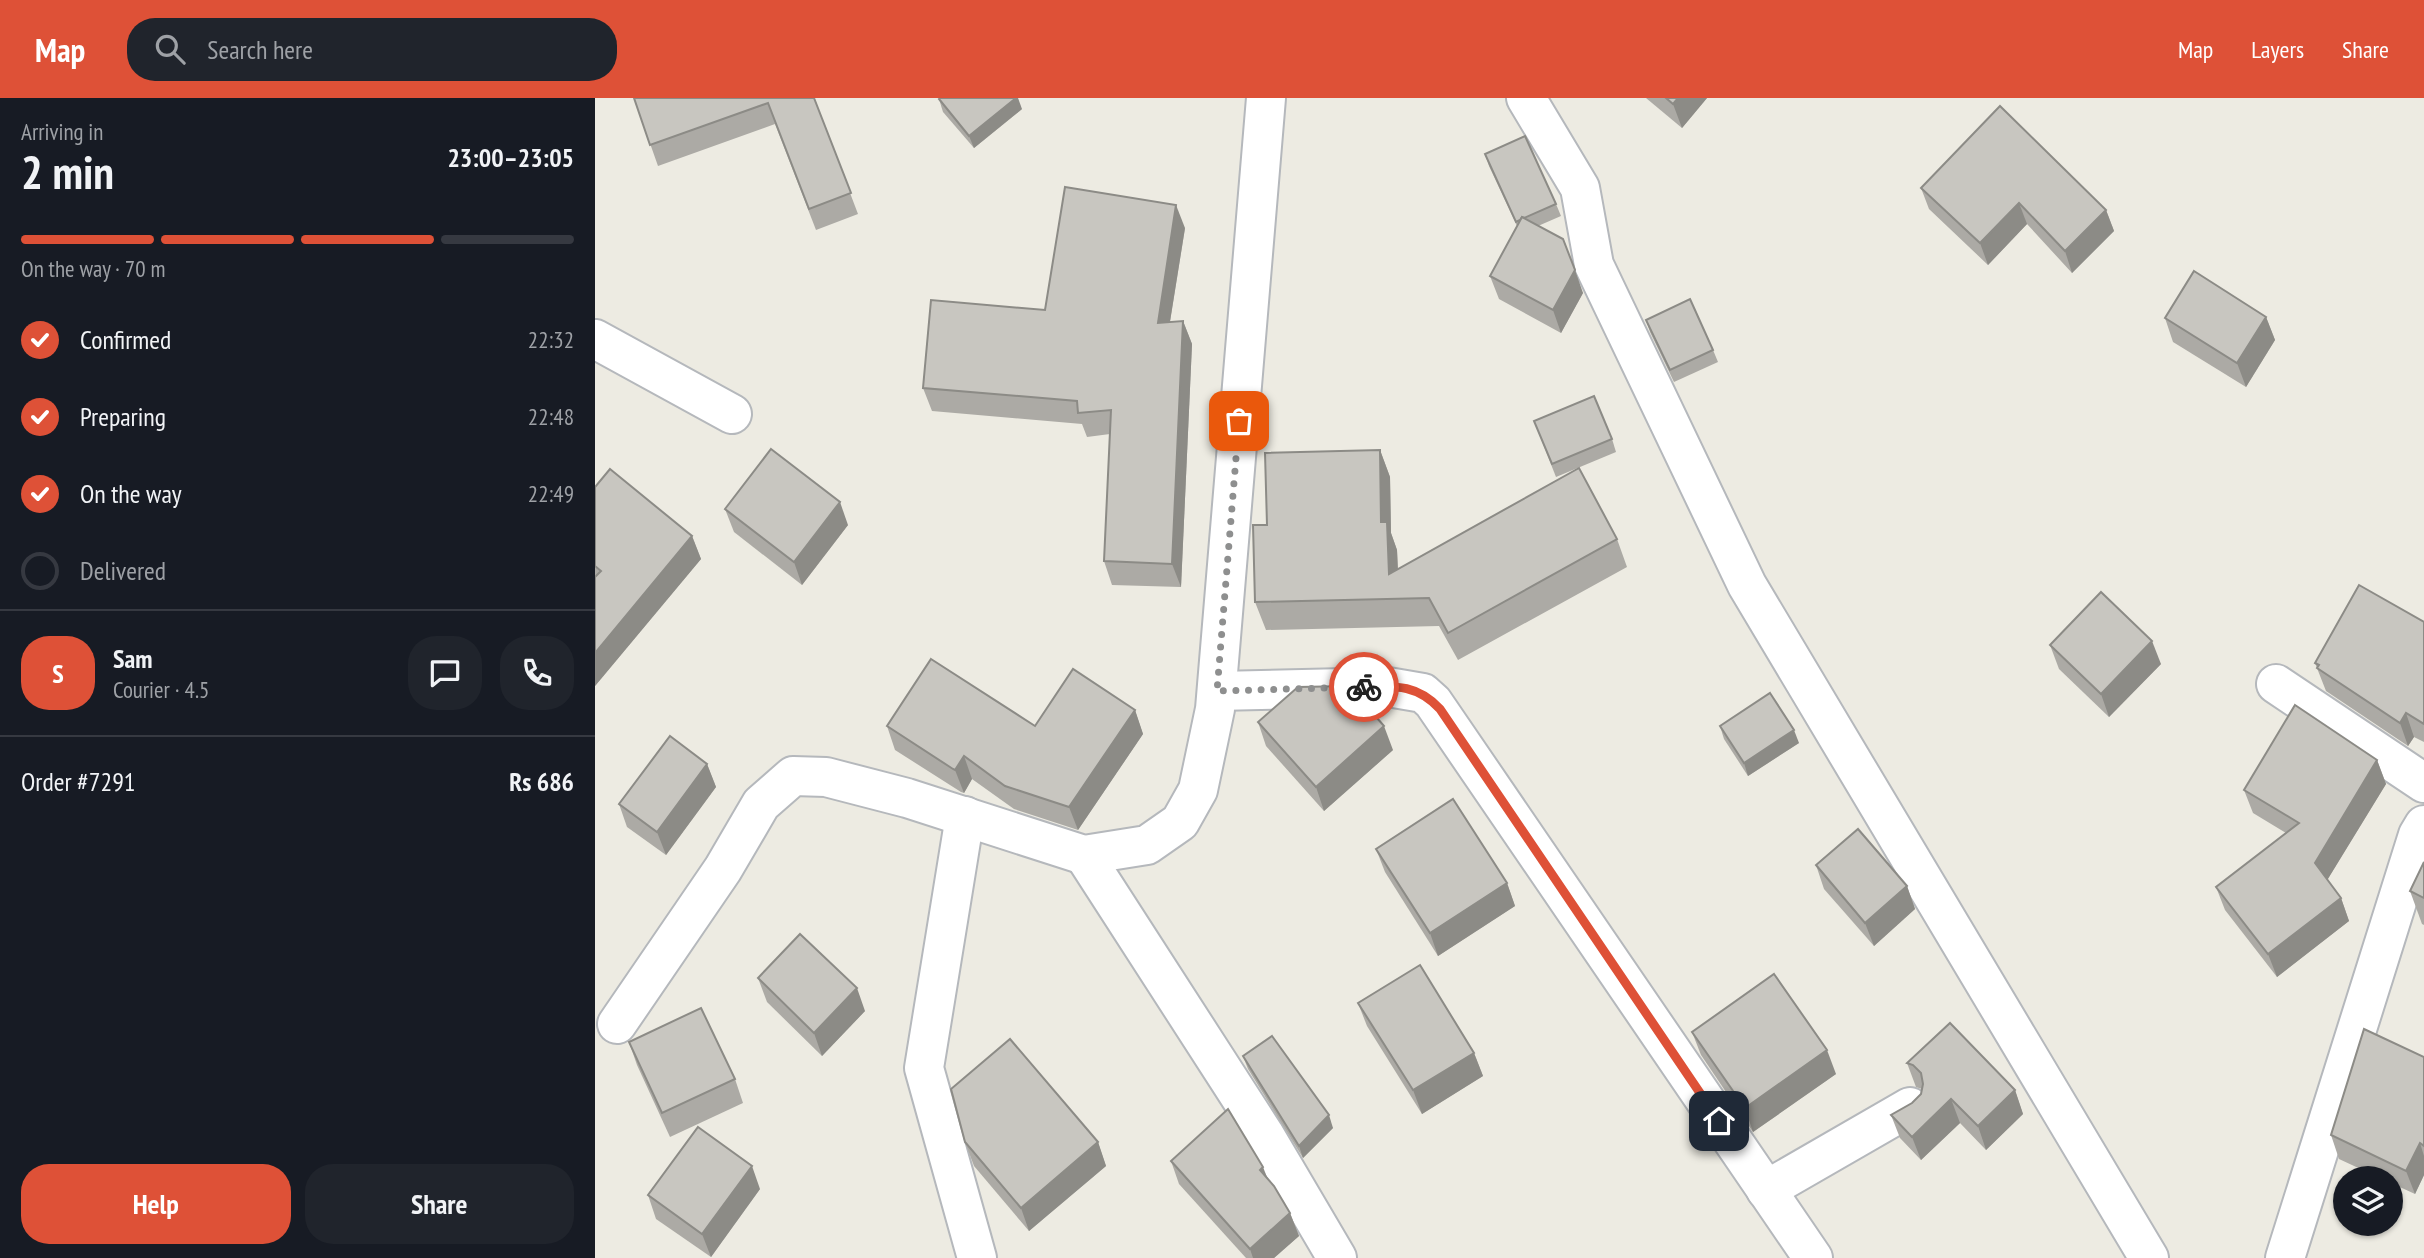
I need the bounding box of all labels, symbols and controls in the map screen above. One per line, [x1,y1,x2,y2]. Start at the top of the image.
search box [127,18,617,81]
text: Map [35,28,85,71]
icon: search [151,30,189,68]
text: Search here [207,33,313,66]
text: Map [2178,34,2213,65]
text: Layers [2251,34,2304,65]
text: Share [2342,34,2389,65]
text: Arriving in [21,117,103,146]
text: 23:00–23:05 [447,141,574,174]
text: 2 min [21,142,114,202]
text: On the way · 70 m [21,254,165,283]
icon: check [21,321,59,359]
text: Confirmed [80,323,171,356]
text: 22:32 [528,325,574,354]
pin [1209,391,1269,451]
icon: check [21,398,59,436]
text: Preparing [80,400,166,433]
text: 22:48 [528,402,574,431]
icon: bag [1220,402,1258,440]
icon: check [21,475,59,513]
text: On the way [80,477,182,510]
text: 22:49 [528,479,574,508]
text: Delivered [80,554,166,587]
button: chat [408,636,482,710]
button: phone [500,636,574,710]
text: Sam [113,642,152,675]
courier [1329,652,1399,722]
text: S [52,657,64,690]
icon: bike [1345,668,1383,706]
text: Courier · 4.5 [113,675,209,704]
text: Order #7291 [21,765,136,798]
text: Rs 686 [509,765,574,798]
pin [1689,1091,1749,1151]
icon: home [1700,1102,1738,1140]
button: Help [21,1164,291,1244]
button: Share [305,1164,574,1244]
map controls [2333,1166,2403,1236]
button: layers [2333,1166,2403,1236]

